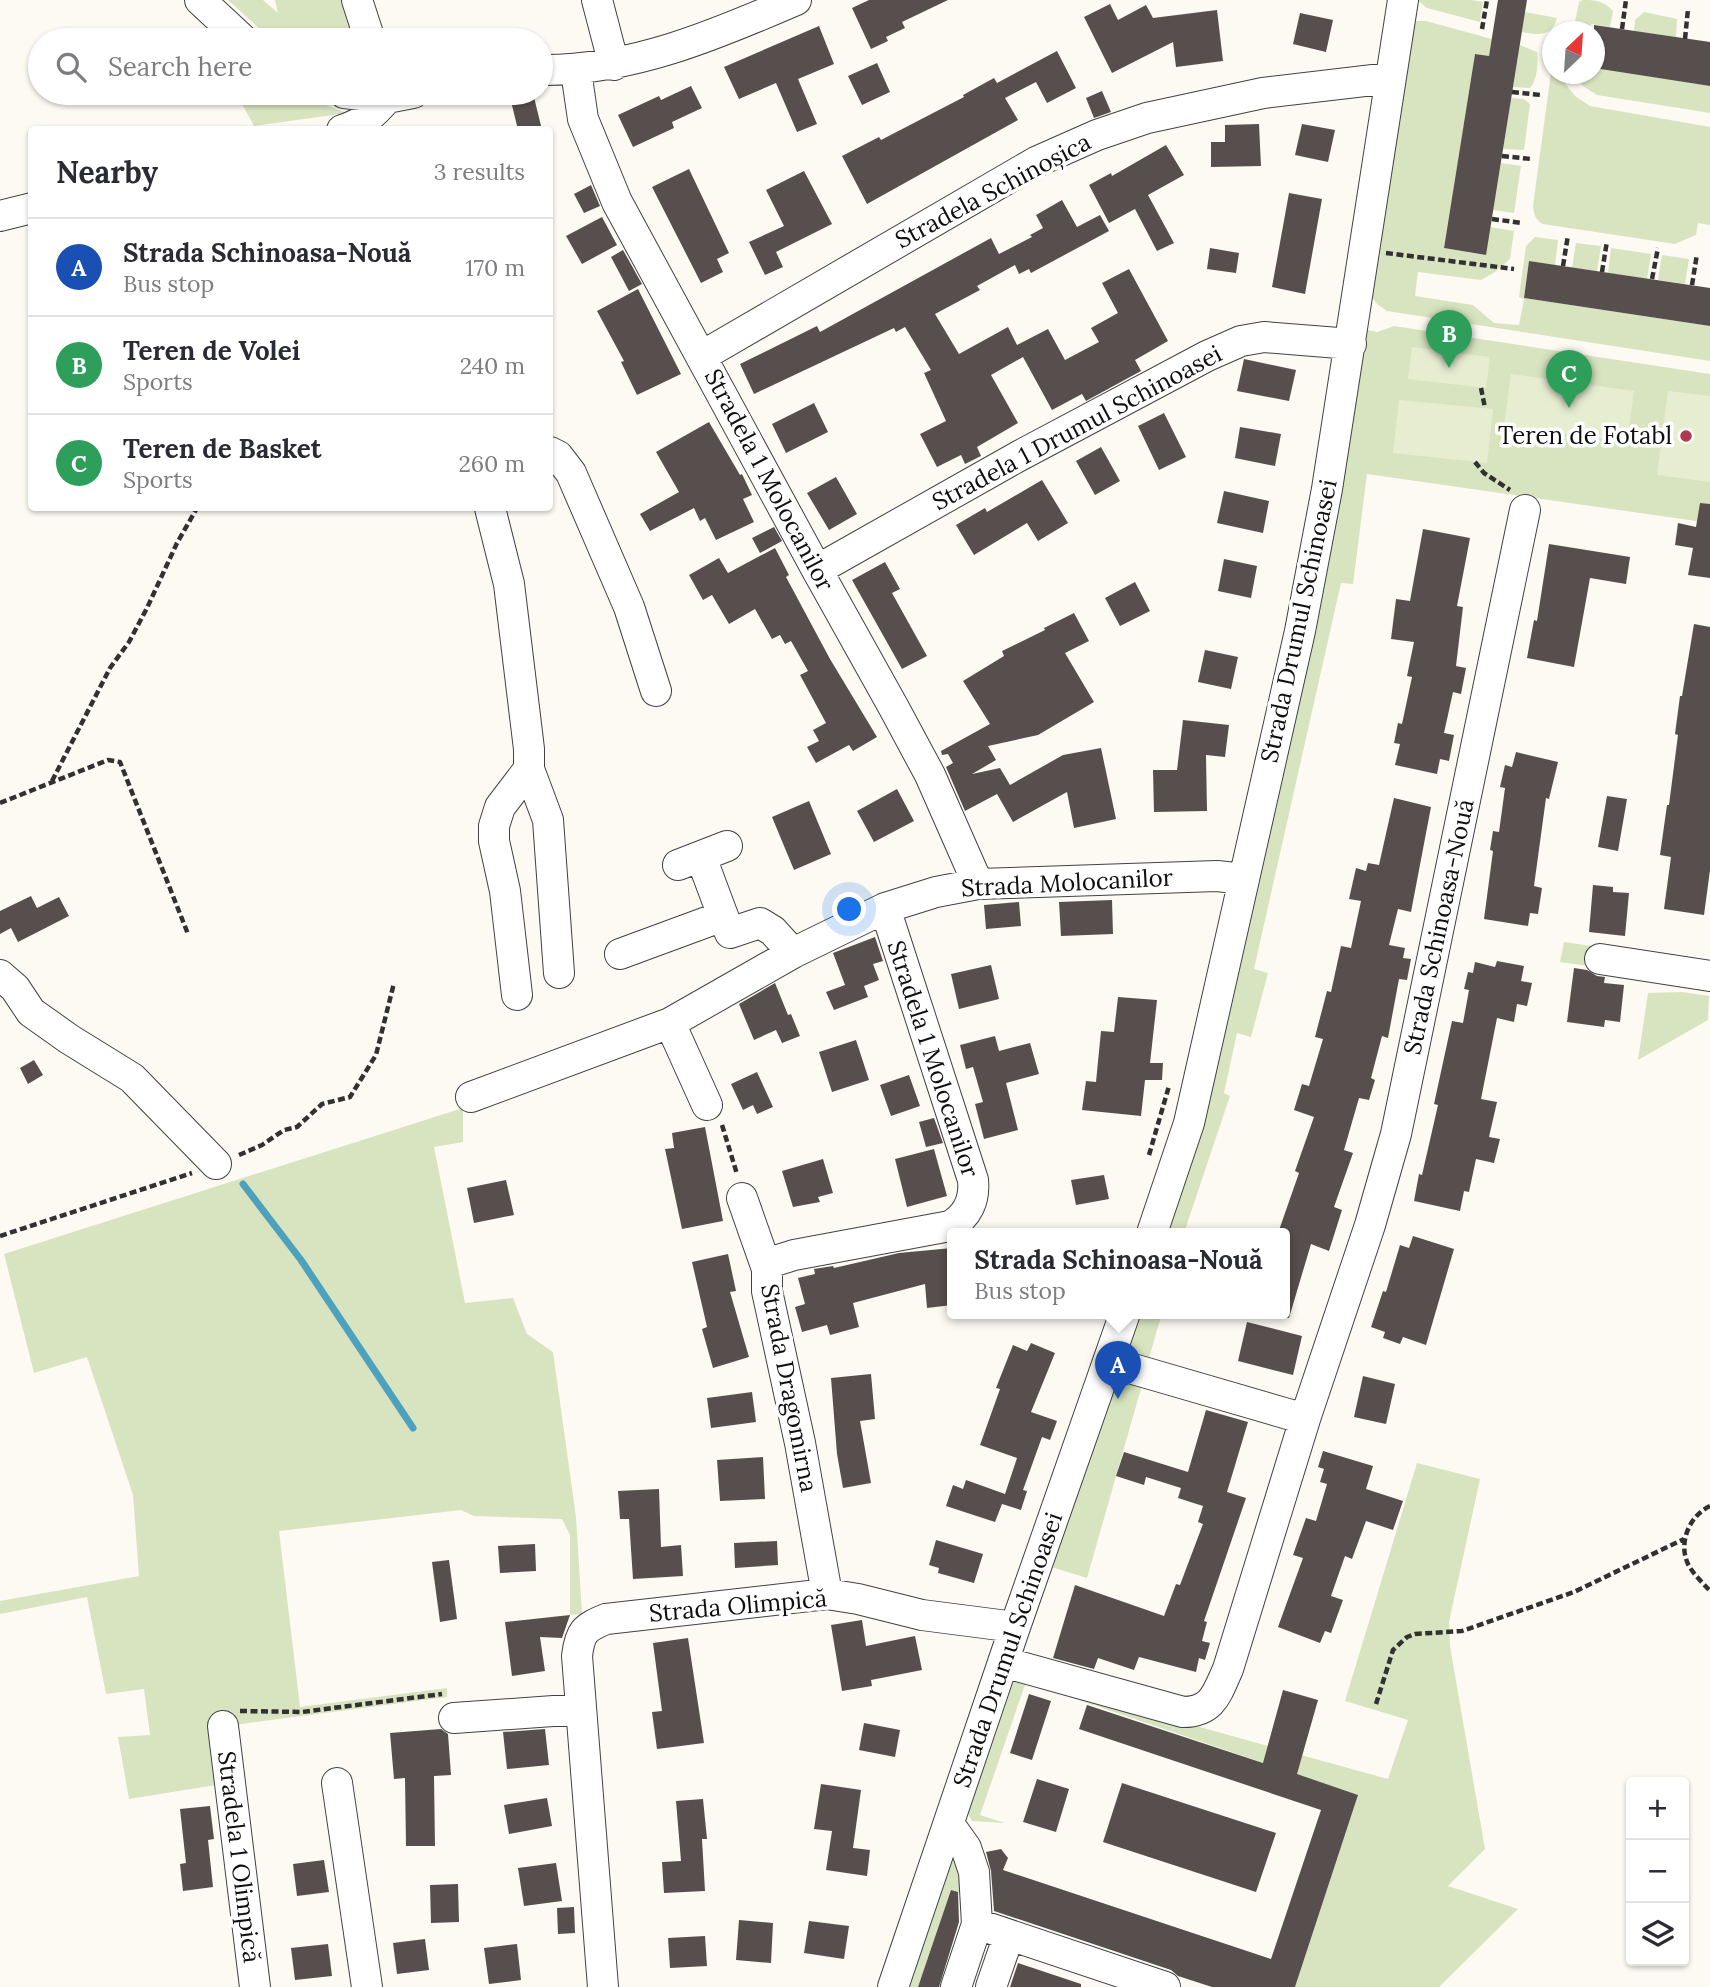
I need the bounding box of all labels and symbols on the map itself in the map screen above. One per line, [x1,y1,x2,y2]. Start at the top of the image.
north arrow [1542,21,1605,84]
street label: Stradela Schinoșica [890,126,1096,255]
pin: B [1426,310,1472,368]
street label: Stradela 1 Drumul Schinoasei [927,338,1227,517]
pin: C [1546,350,1592,408]
street label: Stradela 1 Molocanilor [698,363,841,597]
place label: Teren de Fotabl [1498,420,1672,451]
marker: Teren de Fotabl [1678,428,1694,444]
street label: Strada Drumul Schinoasei [1253,476,1344,765]
street label: Strada Schinoasa-Nouă [1396,796,1481,1058]
street label: Strada Molocanilor [960,861,1174,904]
your location [832,892,866,926]
street label: Stradela 1 Molocanilor [881,937,987,1182]
street label: Strada Dragomirna [754,1281,825,1495]
pin: A [1095,1341,1141,1399]
street label: Strada Drumul Schinoasei [946,1508,1069,1792]
street label: Strada Olimpică [648,1582,828,1629]
street label: Stradela 1 Olimpică [211,1749,268,1965]

